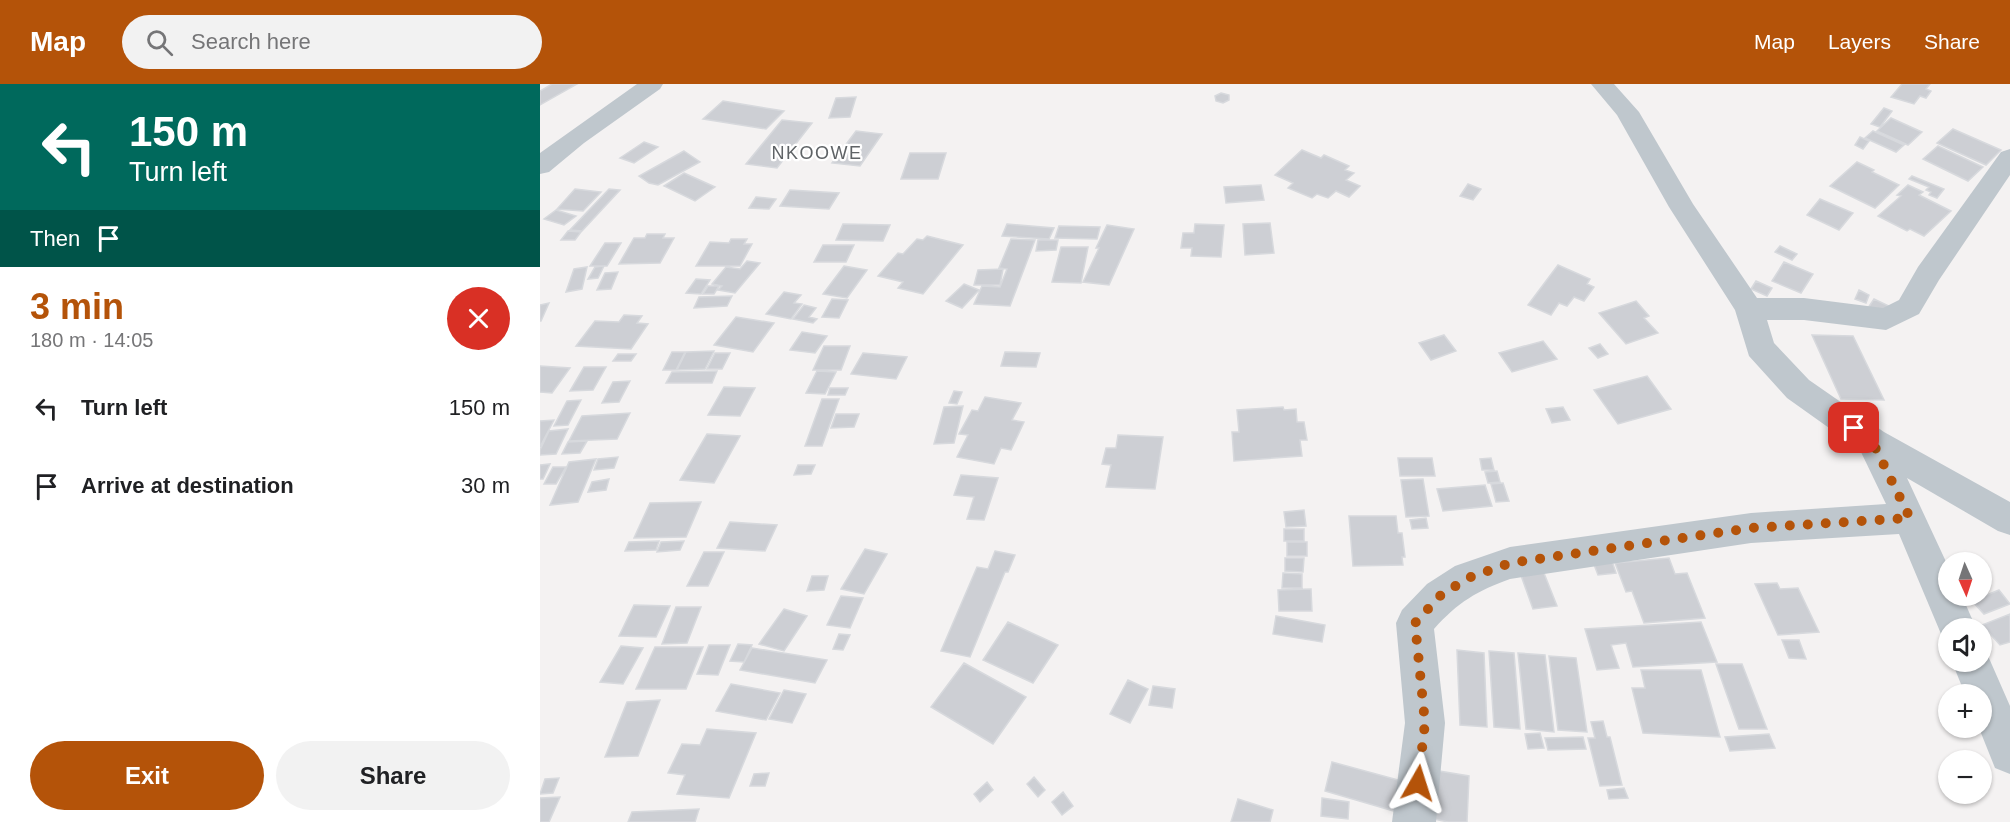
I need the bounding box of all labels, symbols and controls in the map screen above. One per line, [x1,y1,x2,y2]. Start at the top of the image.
search box [122,15,542,69]
text: Map [30,26,86,57]
icon: search [143,26,176,59]
text: Search here [191,29,311,54]
text: Map [1754,30,1795,53]
text: Layers [1828,30,1891,53]
text: Share [1924,30,1980,53]
icon: left [30,108,108,186]
text: 150 m [129,108,248,155]
district label: NKOOWE [771,143,863,163]
text: Turn left [129,157,227,187]
icon: arrive [92,222,125,255]
text: Then [30,226,80,251]
text: 3 min [30,286,124,327]
button: close [447,287,510,350]
text: 180 m · 14:05 [30,329,153,351]
icon: left [30,392,63,425]
text: Turn left [81,395,167,420]
text: 150 m [449,395,510,420]
pin [1828,402,1879,453]
icon: arrive [1837,411,1870,444]
icon: arrive [30,470,63,503]
text: Arrive at destination [81,473,294,498]
text: 30 m [461,473,510,498]
north arrow [1938,552,1992,606]
map controls [1938,552,1992,804]
button: sound [1938,618,1992,672]
button: + [1938,684,1992,738]
button: Exit [30,741,264,810]
button: Share [276,741,510,810]
button: − [1938,750,1992,804]
position arrow [1386,751,1450,815]

